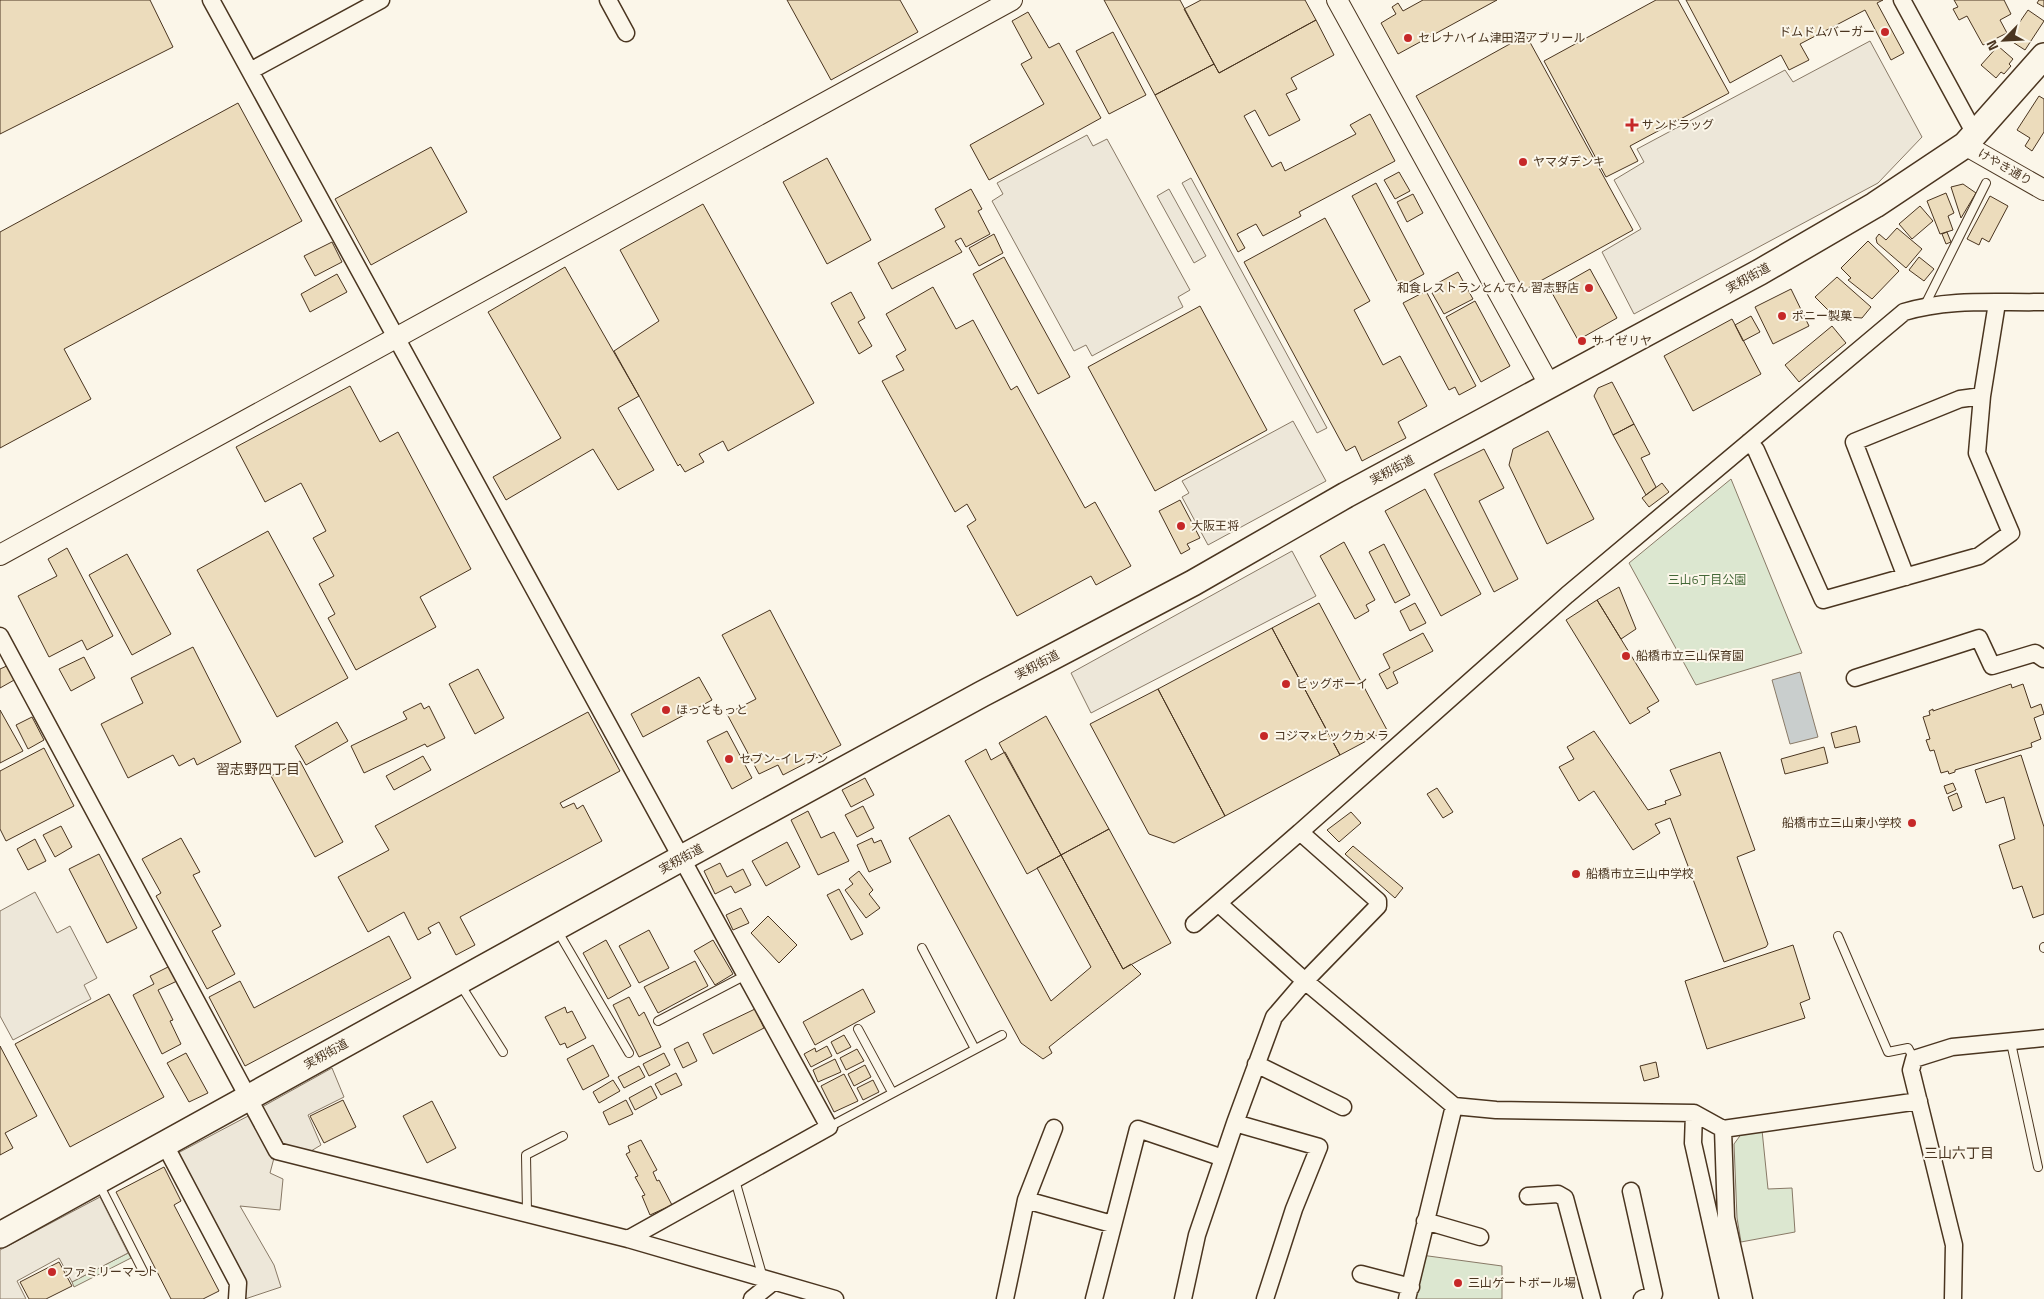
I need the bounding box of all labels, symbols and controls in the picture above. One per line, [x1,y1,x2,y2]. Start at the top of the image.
north arrow [1979,15,2029,65]
place label: ドムドムバーガー [1779,22,1875,41]
marker: ドムドムバーガー [1879,26,1891,38]
place label: セレナハイム津田沼アブリール [1418,28,1586,47]
marker: セレナハイム津田沼アブリール [1402,32,1414,44]
text: N [1980,37,2003,54]
place label: サンドラッグ [1642,115,1714,134]
marker: サンドラッグ [1626,119,1638,131]
street label: けやき通り [1975,143,2036,190]
place label: ヤマダデンキ [1533,152,1605,171]
marker: ヤマダデンキ [1517,156,1529,168]
street label: 実籾街道 [1722,258,1773,298]
place label: 和食レストランとんでん 習志野店 [1397,278,1579,297]
marker: 和食レストランとんでん 習志野店 [1583,282,1595,294]
place label: ポニー製菓 [1792,306,1852,325]
marker: ポニー製菓 [1776,310,1788,322]
place label: サイゼリヤ [1592,331,1652,350]
marker: サイゼリヤ [1576,335,1588,347]
street label: 実籾街道 [1366,450,1417,489]
place label: 大阪王将 [1191,516,1239,535]
marker: 大阪王将 [1175,520,1187,532]
park label: 三山6丁目公園 [1668,570,1746,589]
street label: 実籾街道 [1011,645,1062,684]
place label: 船橋市立三山保育園 [1636,646,1744,665]
marker: 船橋市立三山保育園 [1620,650,1632,662]
place label: ビッグボーイ [1296,674,1368,693]
marker: ビッグボーイ [1280,678,1292,690]
place label: ほっともっと [676,700,748,719]
marker: ほっともっと [660,704,672,716]
place label: コジマ×ビックカメラ [1274,726,1389,745]
marker: コジマ×ビックカメラ [1258,730,1270,742]
place label: セブン-イレブン [739,749,828,768]
marker: セブン-イレブン [723,753,735,765]
district label: 習志野四丁目 [216,758,300,779]
place label: 船橋市立三山東小学校 [1782,813,1902,832]
marker: 船橋市立三山東小学校 [1906,817,1918,829]
street label: 実籾街道 [655,839,706,879]
place label: 船橋市立三山中学校 [1586,864,1694,883]
marker: 船橋市立三山中学校 [1570,868,1582,880]
street label: 実籾街道 [300,1034,351,1074]
district label: 三山六丁目 [1924,1142,1994,1163]
place label: ファミリーマート [62,1262,158,1281]
marker: ファミリーマート [46,1266,58,1278]
place label: 三山ゲートボール場 [1468,1273,1576,1292]
marker: 三山ゲートボール場 [1452,1277,1464,1289]

